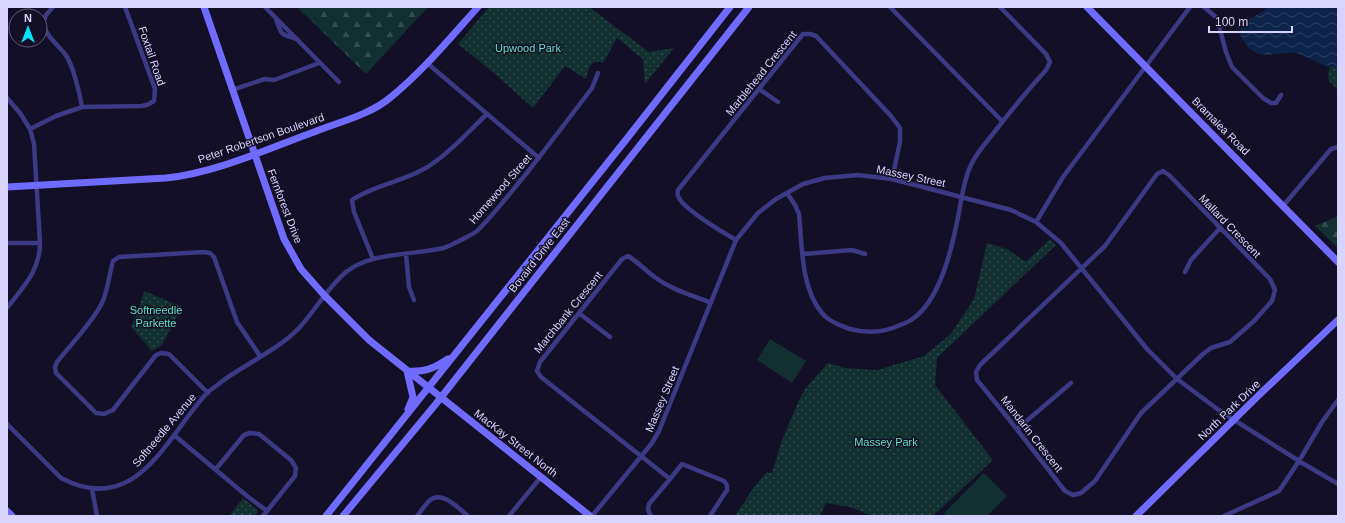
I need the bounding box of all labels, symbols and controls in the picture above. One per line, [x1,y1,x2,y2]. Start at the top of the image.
north arrow [8,8,48,48]
scale bar [1209,8,1292,34]
text: N [24,12,32,24]
text: 100 m [1215,15,1248,29]
street label: Foxtail Road [136,25,168,87]
street label: Marblehead Crescent [723,28,799,118]
park label: Upwood Park [495,42,562,54]
street label: Bramalea Road [1190,95,1252,157]
street label: Peter Robertson Boulevard [196,111,326,165]
street label: Homewood Street [467,152,533,226]
street label: Massey Street [875,163,947,189]
street label: Fernforest Drive [265,167,305,245]
street label: Mallard Crescent [1197,192,1263,260]
street label: Bovaird Drive East [506,215,572,295]
street label: Marchbank Crescent [531,269,605,355]
park label: Softneedle Parkette [130,304,182,329]
street label: Massey Street [643,364,681,434]
street label: North Park Drive [1196,377,1262,443]
street label: Softneedle Avenue [130,391,198,469]
street label: Mandarin Crescent [999,394,1065,474]
street label: MacKay Street North [472,407,560,479]
park label: Massey Park [854,436,918,448]

